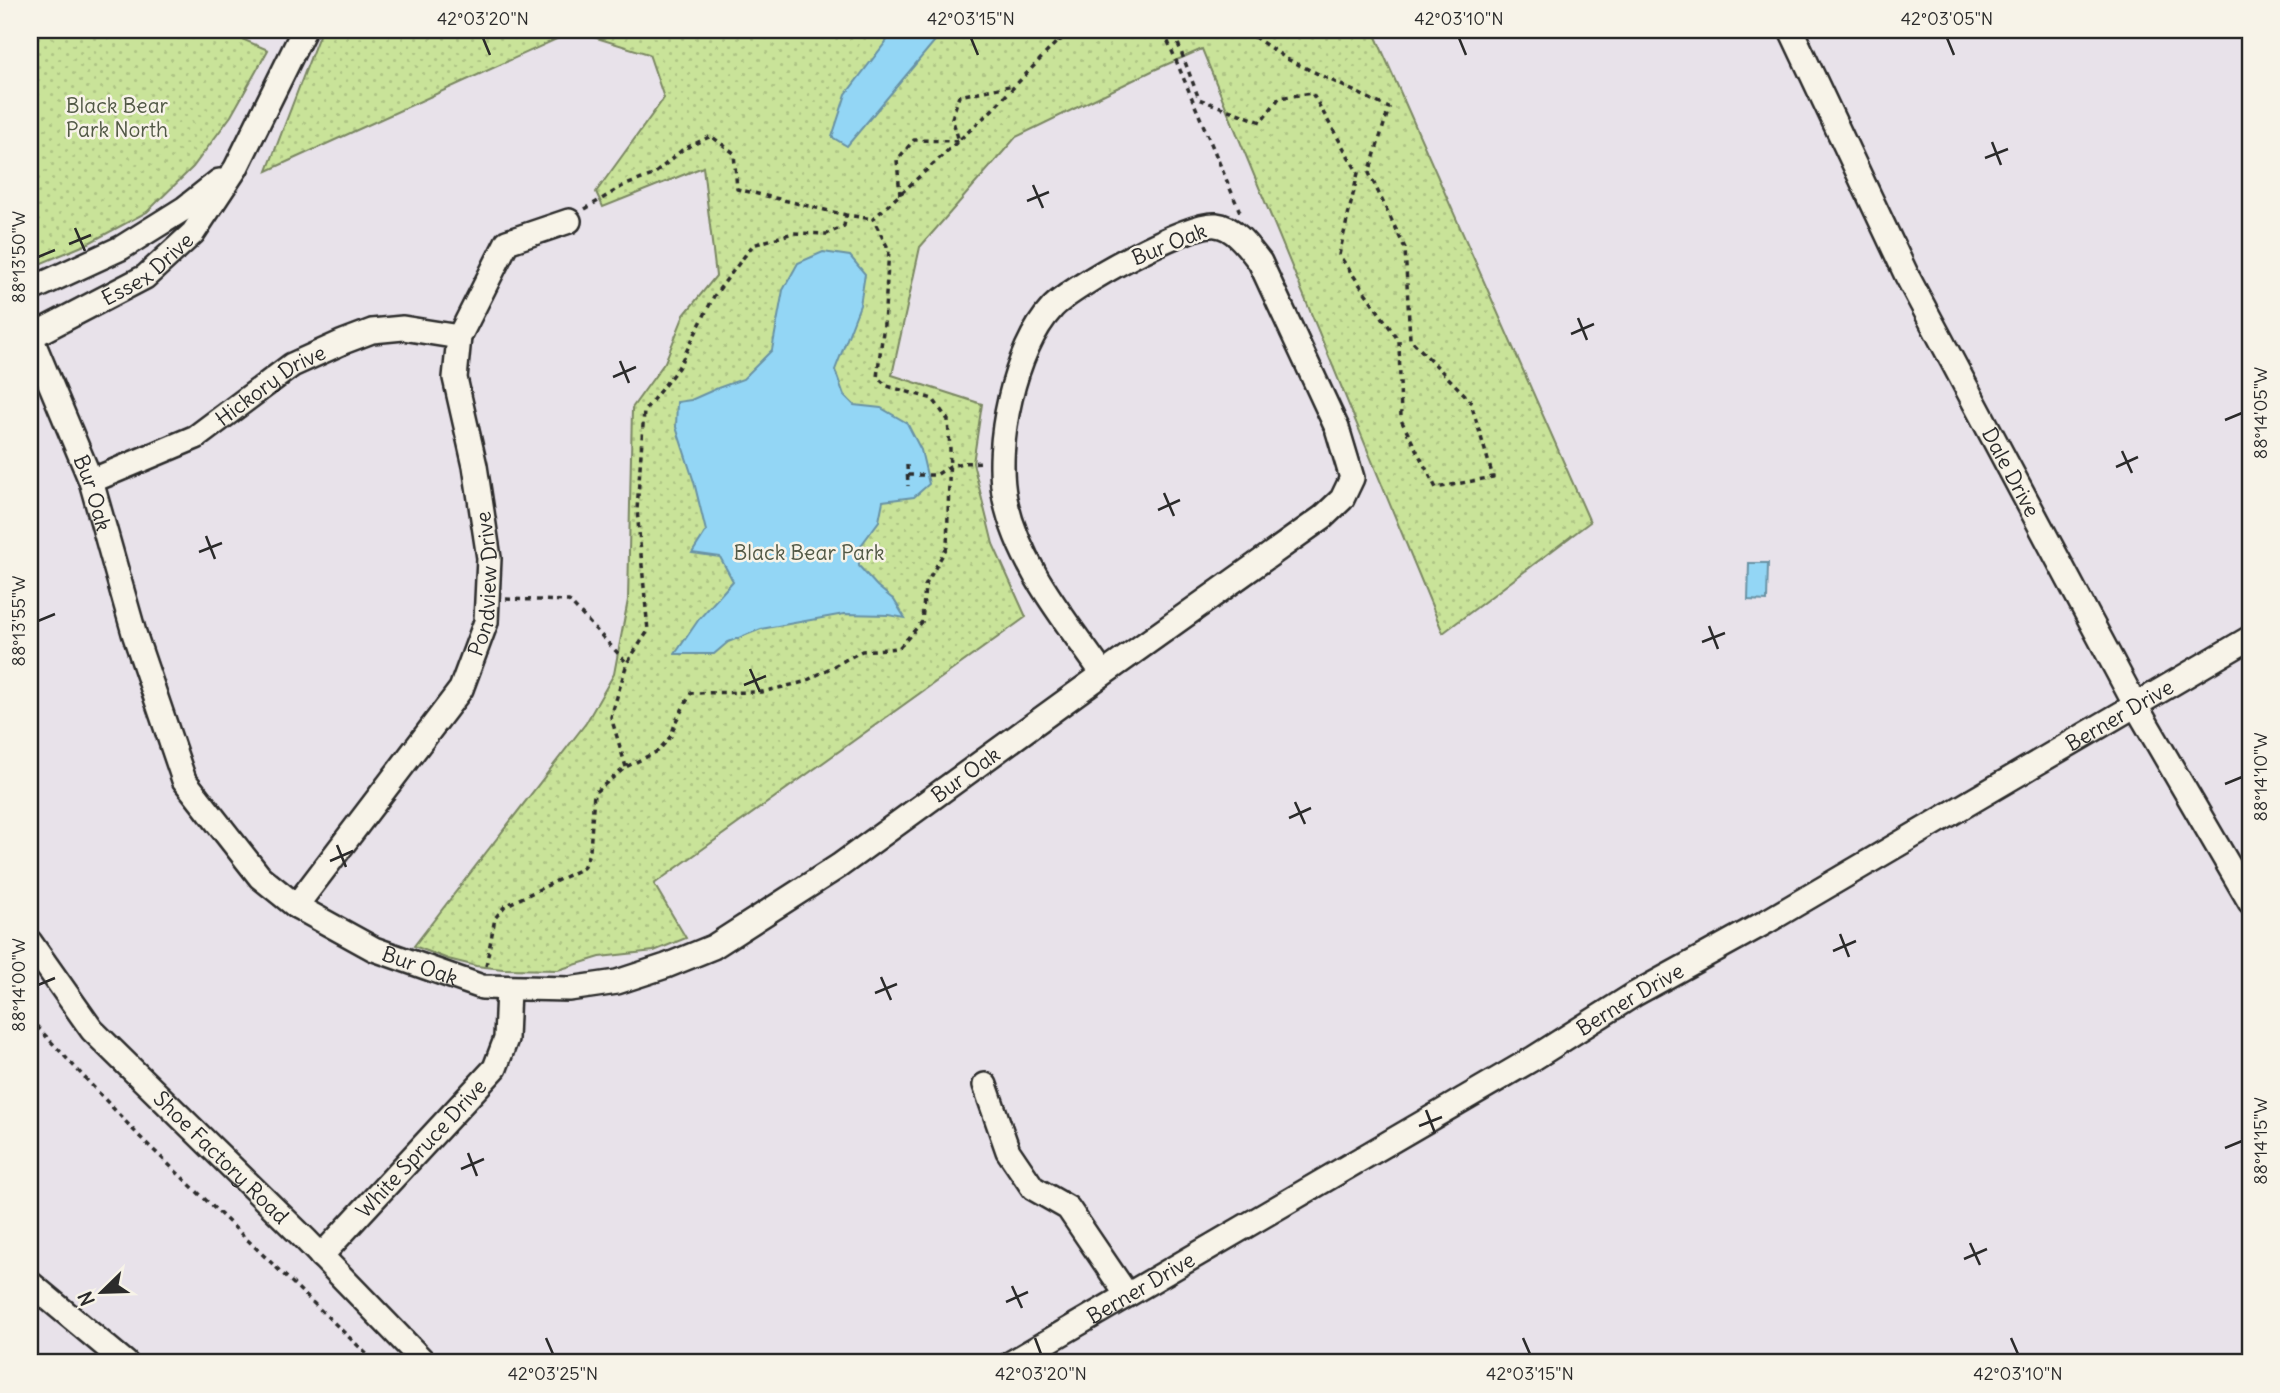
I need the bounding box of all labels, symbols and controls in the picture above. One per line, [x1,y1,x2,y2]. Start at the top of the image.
text: 42°03'20"N [437,7,529,30]
text: 42°03'15"N [927,7,1015,30]
text: 42°03'10"N [1414,7,1504,30]
text: 42°03'05"N [1901,7,1993,30]
park label: Black Bear Park North [66,92,169,143]
text: 88°13'50"W [7,211,30,303]
street label: Bur Oak [1128,217,1210,271]
street label: Essex Drive [97,226,199,311]
street label: Hickory Drive [210,338,330,432]
text: 88°14'05"W [2249,367,2272,459]
street label: Dale Drive [1976,423,2046,521]
street label: Bur Oak [68,450,118,534]
street label: Pondview Drive [461,510,503,660]
park label: Black Bear Park [734,539,884,566]
text: 88°13'55"W [7,576,30,666]
street label: Berner Drive [2060,673,2178,757]
text: 88°14'10"W [2249,732,2272,822]
street label: Bur Oak [925,740,1005,808]
text: 88°14'00"W [7,938,30,1032]
street label: Bur Oak [379,939,462,991]
street label: Berner Drive [1571,957,1688,1041]
street label: White Spruce Drive [350,1073,492,1223]
street label: Shoe Factory Road [148,1085,295,1229]
text: 88°14'15"W [2249,1097,2272,1185]
street label: Berner Drive [1082,1245,1199,1329]
north arrow [66,1256,136,1326]
text: N [73,1288,100,1309]
text: 42°03'25"N [508,1362,598,1385]
text: 42°03'20"N [995,1362,1087,1385]
text: 42°03'15"N [1486,1362,1574,1385]
text: 42°03'10"N [1973,1362,2063,1385]

